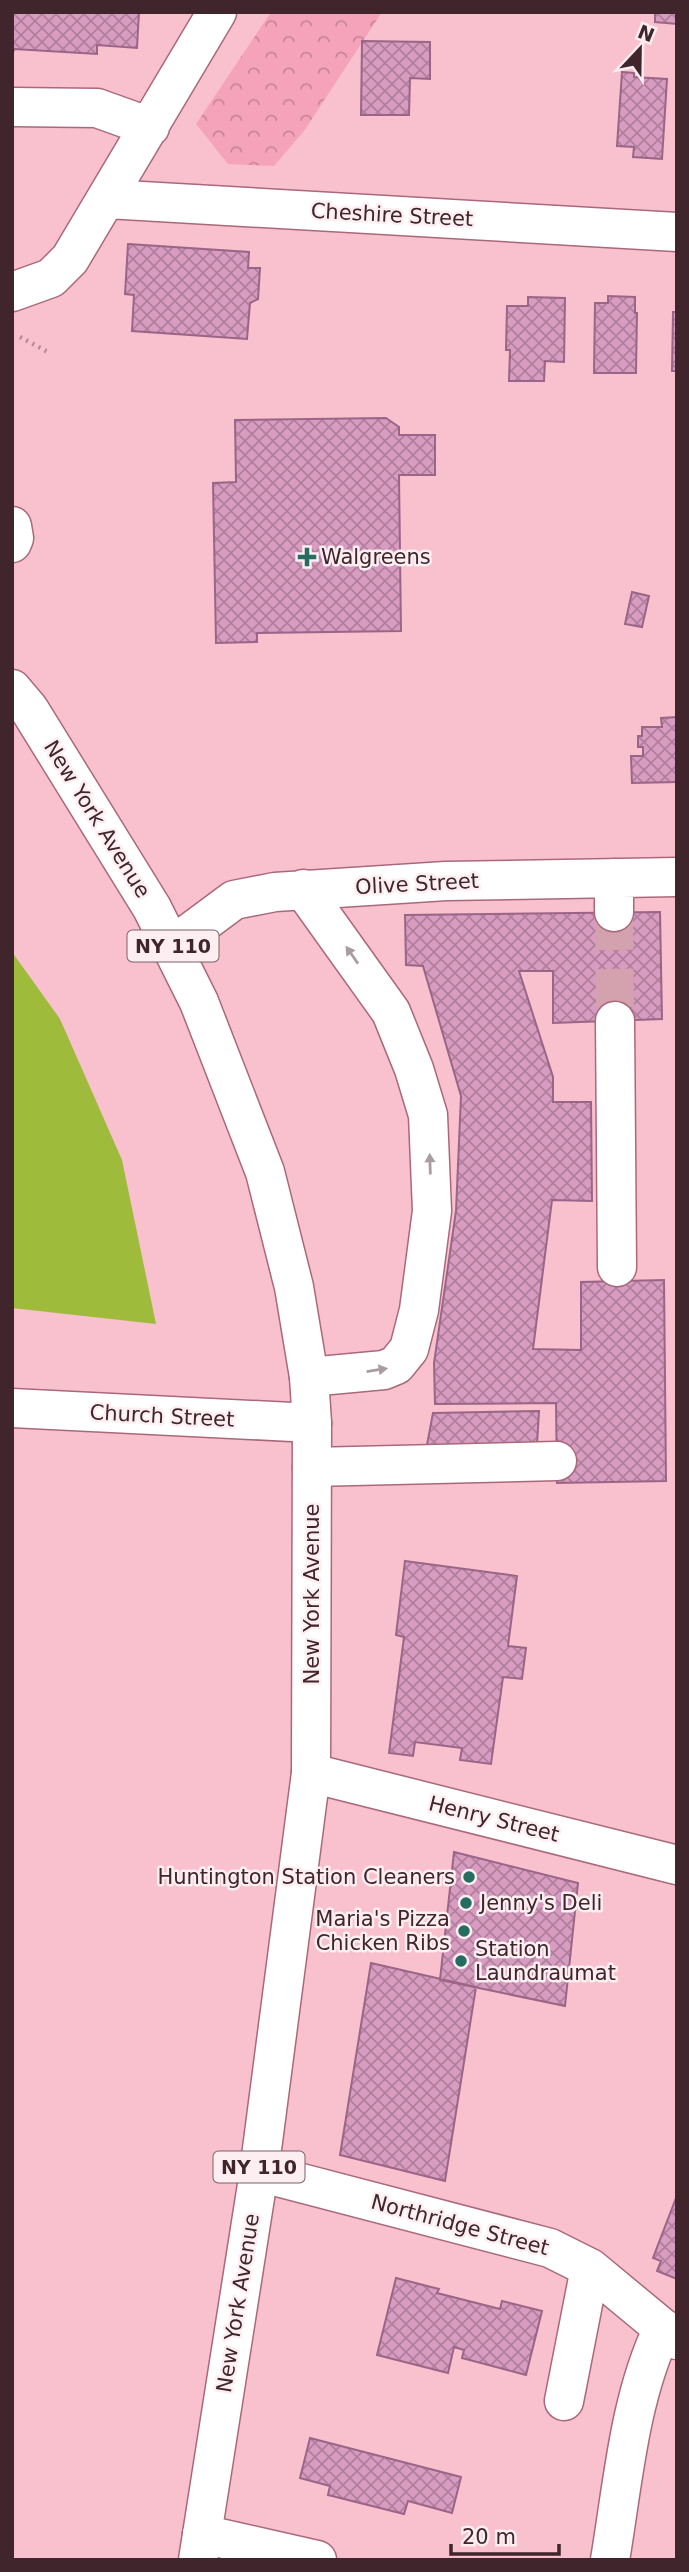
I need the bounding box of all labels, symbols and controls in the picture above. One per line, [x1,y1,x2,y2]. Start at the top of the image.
north arrow [605,14,675,84]
text: N [635,20,658,46]
street label: Cheshire Street [310,199,474,231]
place label: Walgreens [321,545,431,569]
marker: Walgreens [299,549,315,565]
street label: New York Avenue [39,736,155,902]
street label: Olive Street [354,869,480,899]
road number: NY 110 [128,930,218,962]
one-way arrow [345,946,359,964]
one-way arrow [424,1153,435,1175]
one-way arrow [366,1364,388,1375]
street label: Church Street [89,1400,235,1432]
street label: New York Avenue [300,1504,324,1684]
street label: Henry Street [426,1791,562,1847]
place label: Huntington Station Cleaners [157,1865,455,1889]
marker: Huntington Station Cleaners [461,1869,477,1885]
place label: Jenny's Deli [478,1891,602,1915]
marker: Jenny's Deli [458,1895,474,1911]
place label: Maria's Pizza Chicken Ribs [315,1907,450,1955]
marker: Maria's Pizza Chicken Ribs [456,1923,472,1939]
place label: Station Laundraumat [475,1937,616,1985]
marker: Station Laundraumat [453,1953,469,1969]
road number: NY 110 [214,2152,304,2182]
street label: Northridge Street [368,2190,552,2260]
street label: New York Avenue [212,2212,264,2394]
scale bar [451,2512,560,2556]
text: 20 m [462,2525,516,2549]

